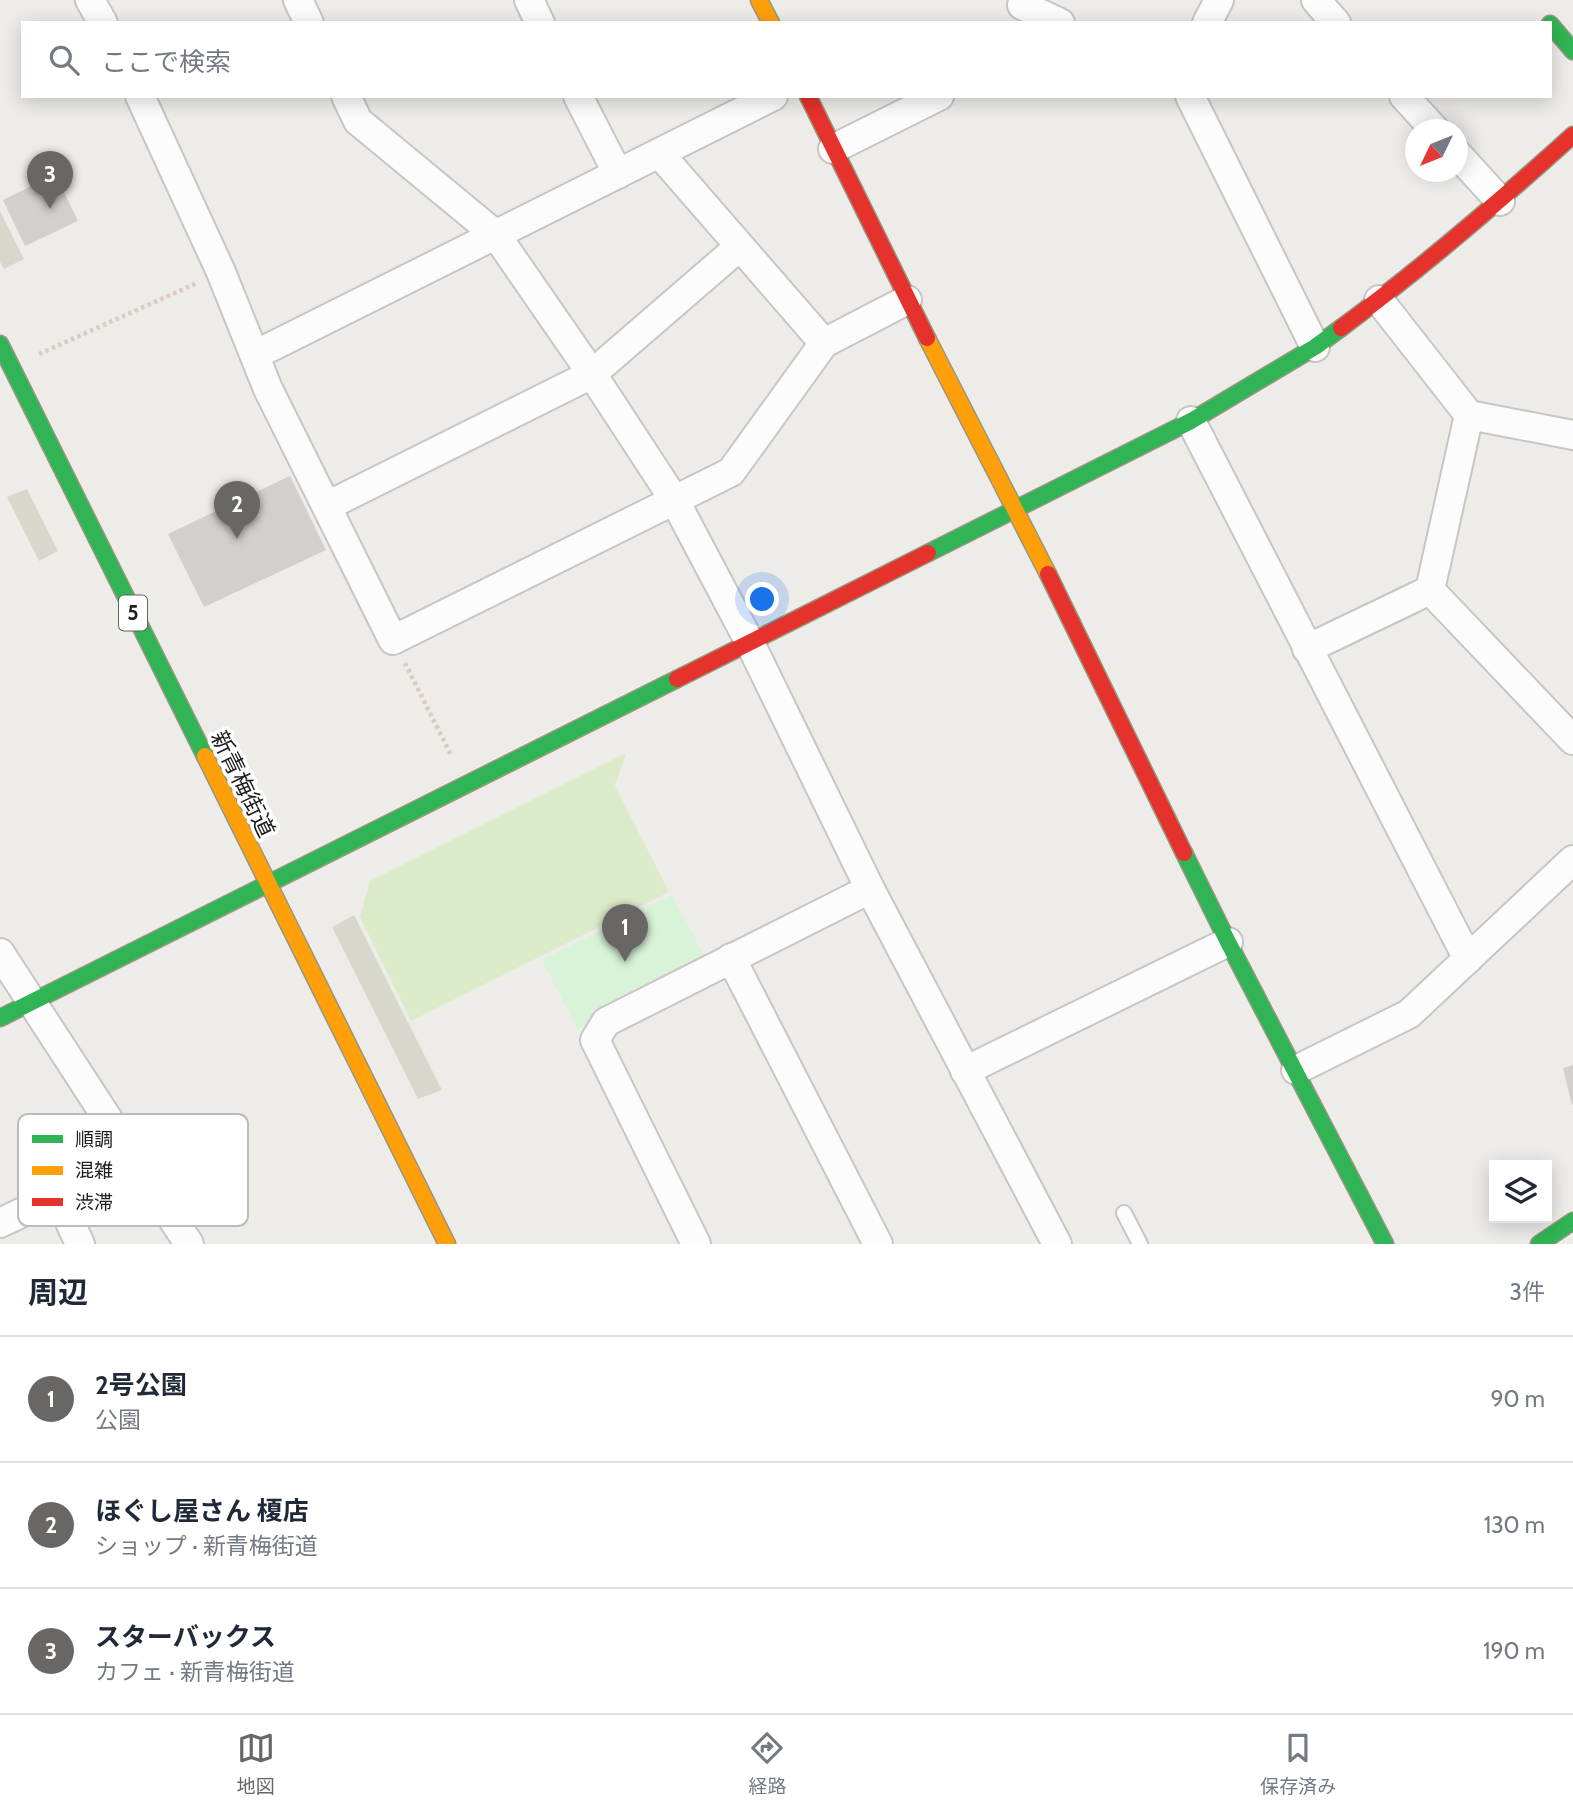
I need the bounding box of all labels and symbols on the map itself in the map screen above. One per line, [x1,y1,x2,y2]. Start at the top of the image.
north arrow [1405,119,1468,182]
pin: 3 [27,151,73,209]
pin: 2 [214,481,260,539]
your location [745,582,779,616]
road number: 5 [119,596,147,630]
street label: 新青梅街道 [205,726,281,842]
pin: 1 [602,904,648,962]
legend [18,1114,248,1226]
text: 順調 [75,1128,113,1151]
text: 混雑 [75,1159,113,1182]
text: 渋滞 [75,1191,113,1214]

